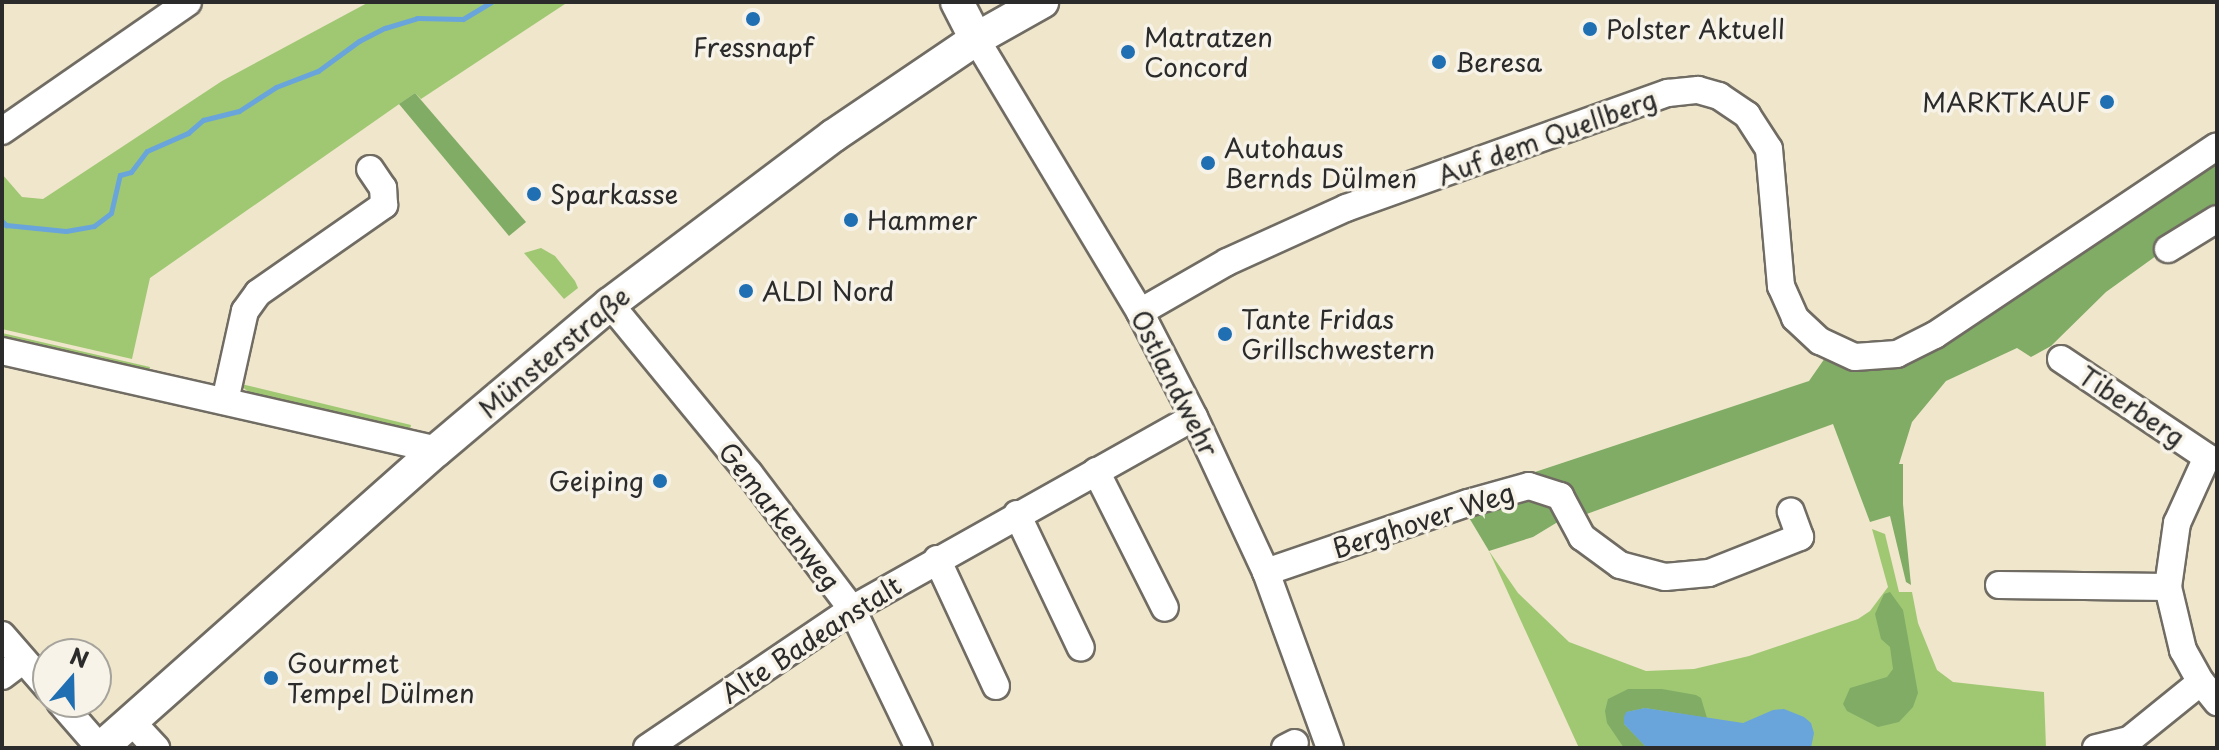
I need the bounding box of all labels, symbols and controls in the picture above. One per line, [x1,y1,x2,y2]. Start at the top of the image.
marker: Fressnapf [744,10,762,28]
place label: Polster Aktuell [1606,13,1786,45]
marker: Polster Aktuell [1581,20,1599,38]
place label: Matratzen Concord [1144,21,1273,82]
place label: Fressnapf [693,31,813,63]
marker: Matratzen Concord [1119,43,1137,61]
place label: Beresa [1455,46,1542,78]
marker: Beresa [1430,53,1448,71]
street label: Auf dem Quellberg [1432,83,1662,191]
place label: MARKTKAUF [1922,86,2091,118]
marker: MARKTKAUF [2098,93,2116,111]
place label: Autohaus Bernds Dülmen [1224,132,1416,194]
marker: Autohaus Bernds Dülmen [1199,154,1217,172]
place label: Sparkasse [550,178,678,210]
marker: Sparkasse [525,185,543,203]
place label: Hammer [867,204,977,236]
marker: Hammer [842,211,860,229]
place label: ALDI Nord [762,275,898,307]
street label: Münsterstraße [472,280,636,424]
marker: ALDI Nord [737,282,755,300]
place label: Tante Fridas Grillschwestern [1241,303,1435,364]
street label: Ostlandwehr [1125,305,1225,461]
marker: Tante Fridas Grillschwestern [1216,325,1234,343]
street label: Tiberberg [2073,359,2191,453]
street label: Gemarkenweg [713,436,847,596]
place label: Geiping [549,465,644,497]
marker: Geiping [651,472,669,490]
street label: Berghover Weg [1328,476,1518,564]
street label: Alte Badeanstalt [714,568,908,710]
north arrow [32,638,112,718]
text: N [66,638,94,675]
place label: Gourmet Tempel Dülmen [287,647,477,708]
marker: Gourmet Tempel Dülmen [262,669,280,687]

